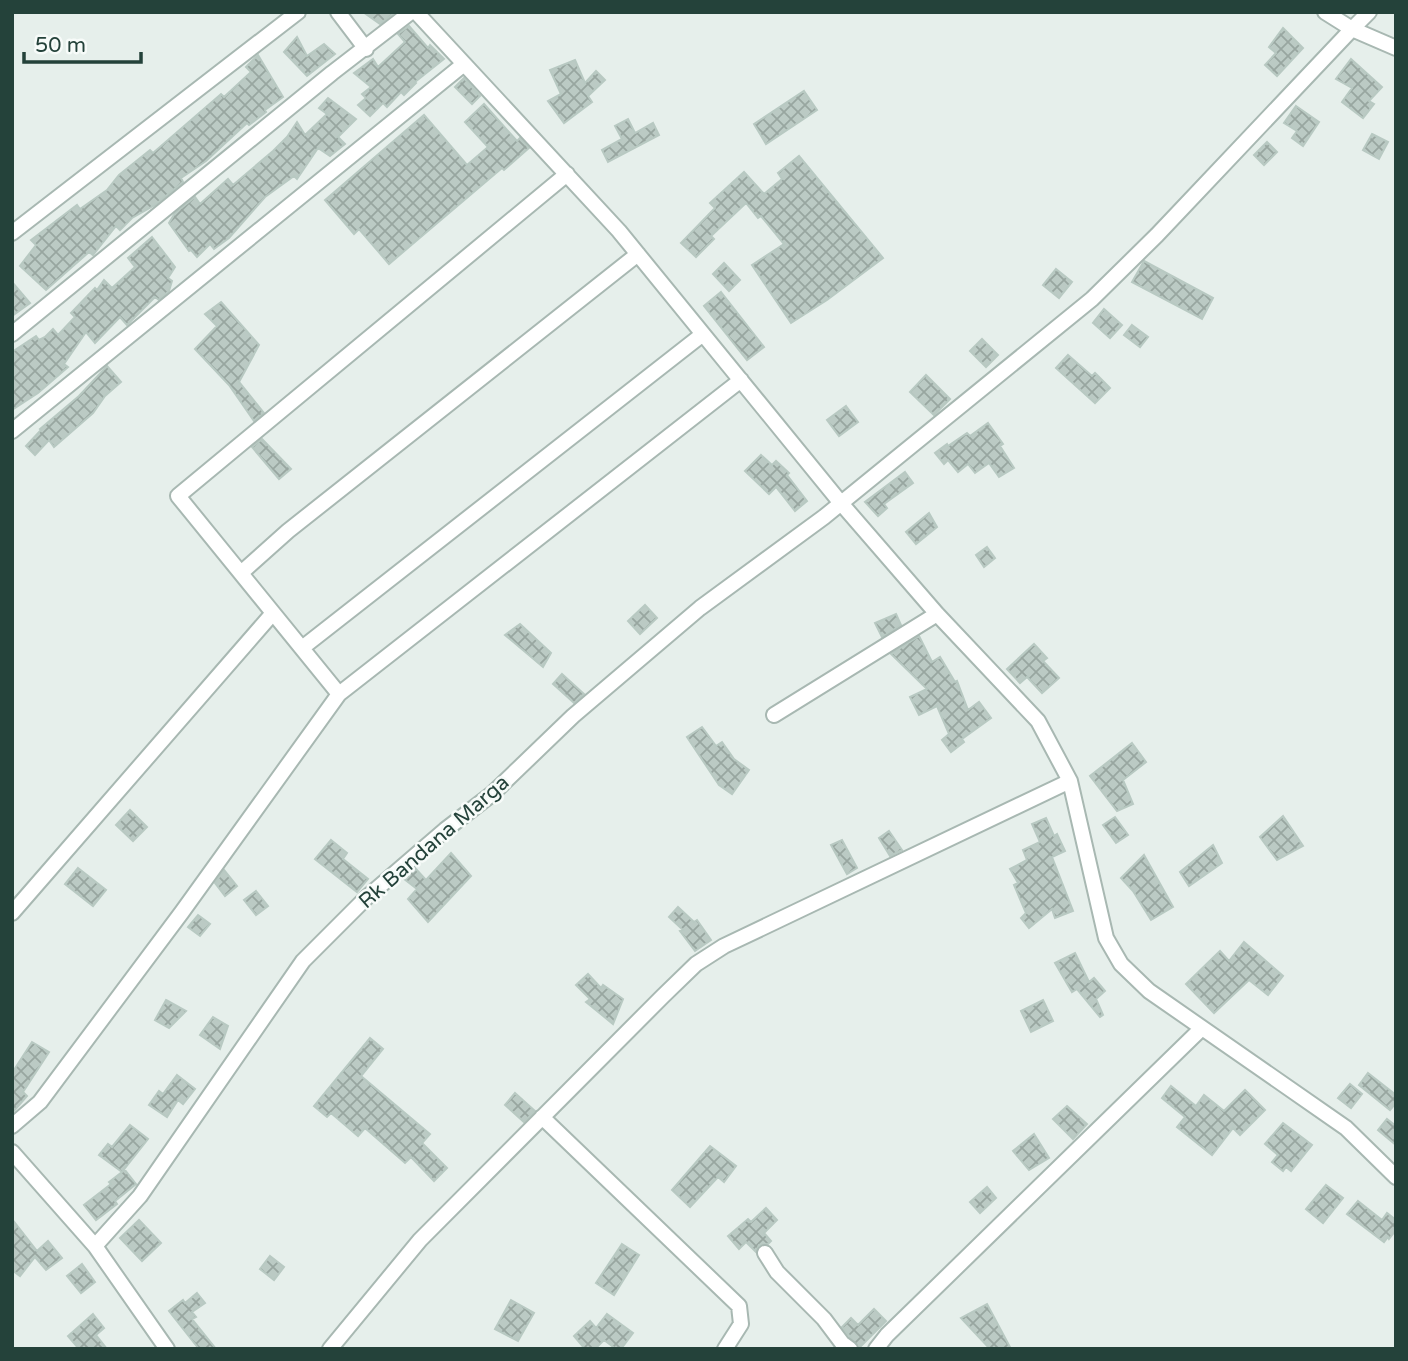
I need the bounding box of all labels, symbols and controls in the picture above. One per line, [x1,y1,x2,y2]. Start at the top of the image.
scale bar [24,21,142,65]
text: 50 m [35,33,86,58]
street label: Rk Bandana Marga [354,770,514,914]

